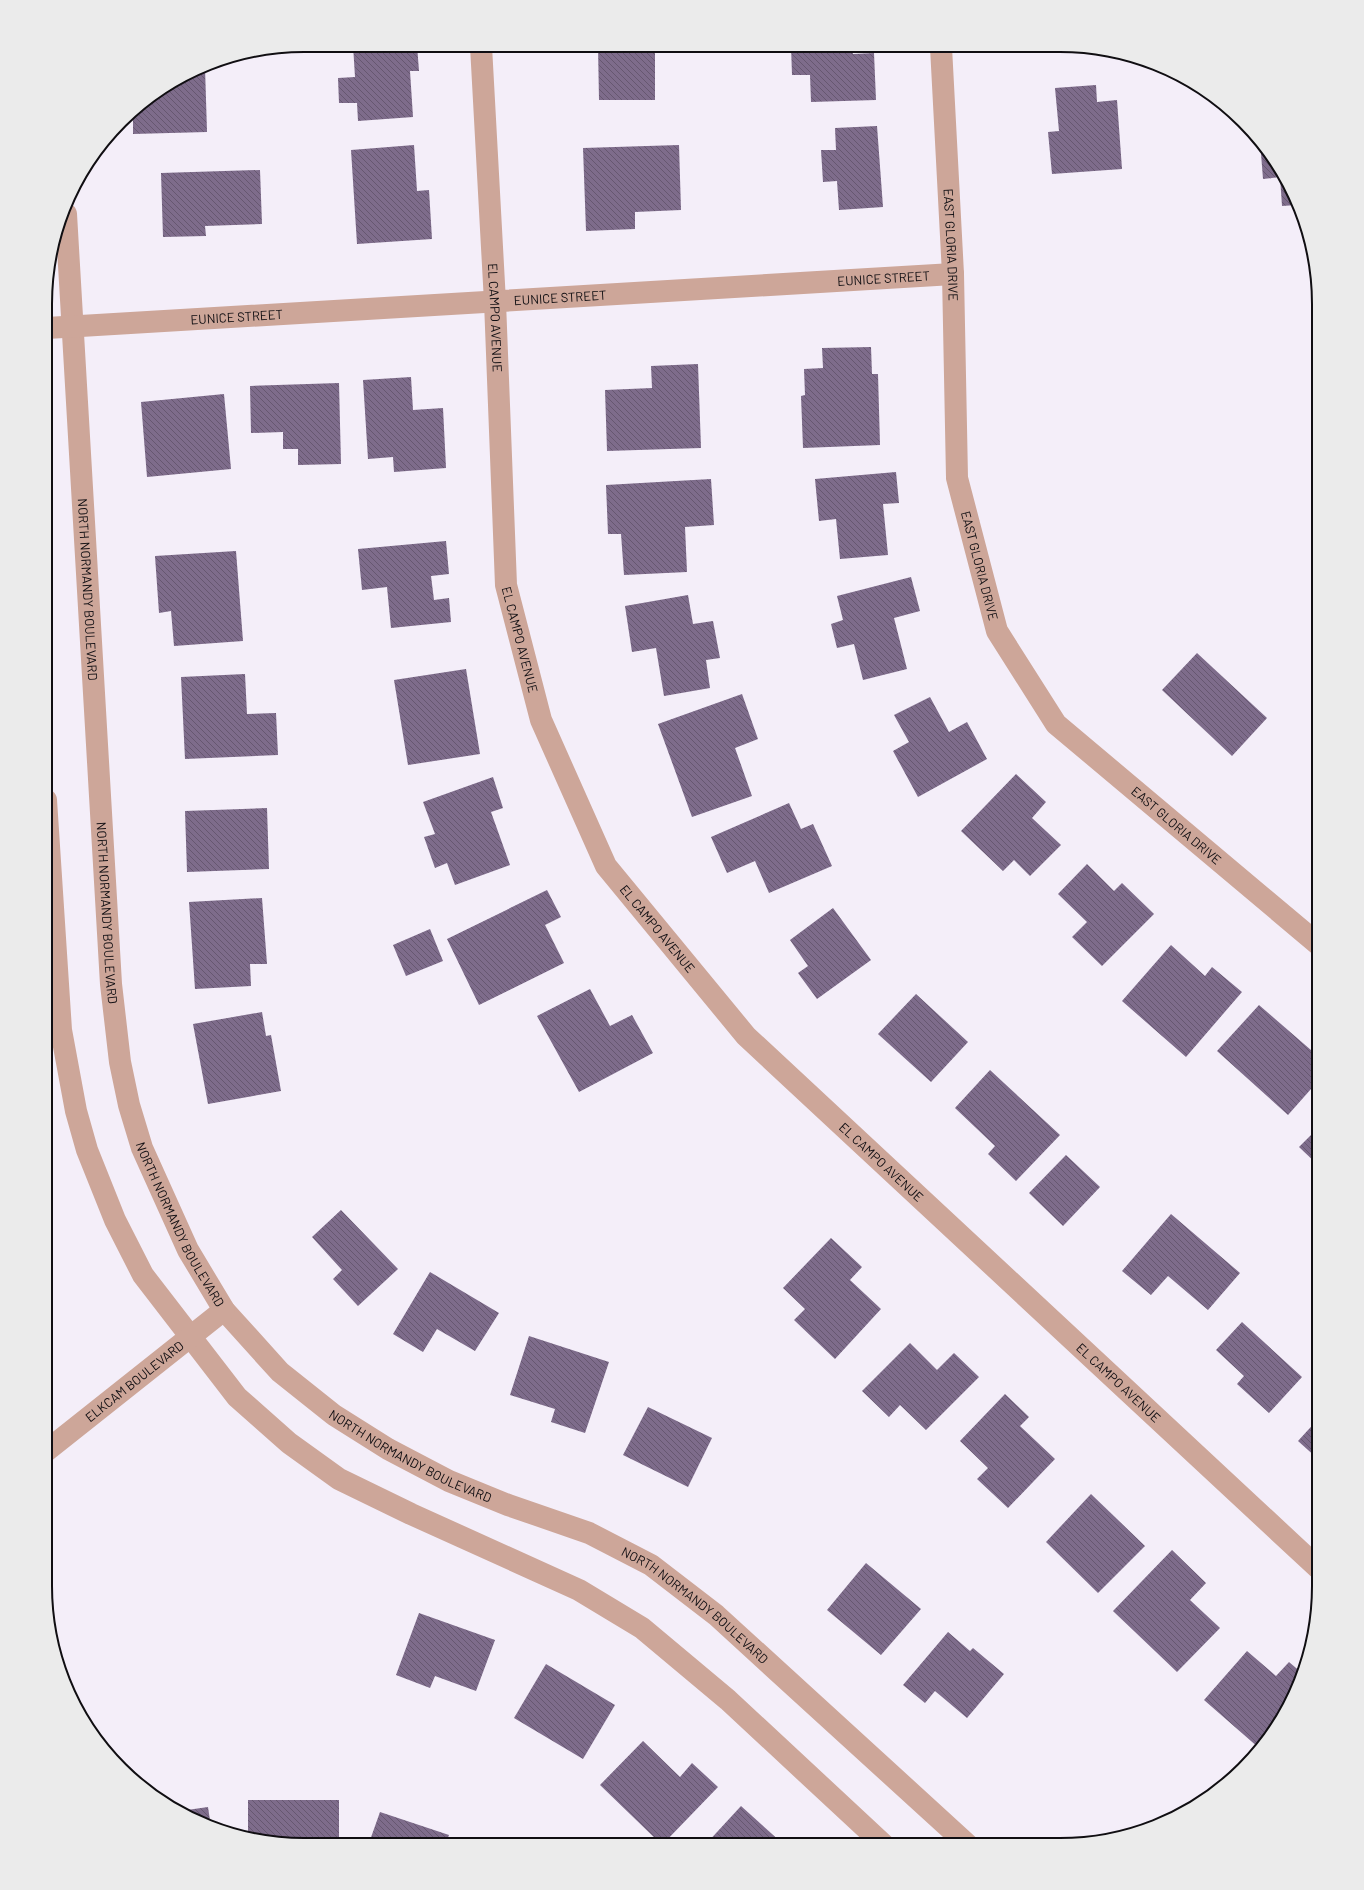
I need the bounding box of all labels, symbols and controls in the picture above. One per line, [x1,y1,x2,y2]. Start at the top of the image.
street label: EAST GLORIA DRIVE [940,188,962,301]
street label: EL CAMPO AVENUE [485,263,506,373]
street label: EUNICE STREET [837,267,930,289]
street label: EUNICE STREET [513,287,607,308]
street label: EUNICE STREET [190,306,283,327]
street label: NORTH NORMANDY BOULEVARD [75,498,101,681]
street label: EAST GLORIA DRIVE [958,509,1002,622]
street label: EL CAMPO AVENUE [499,585,542,695]
street label: EAST GLORIA DRIVE [1128,783,1225,868]
street label: NORTH NORMANDY BOULEVARD [94,821,121,1005]
street label: EL CAMPO AVENUE [617,881,699,976]
street label: EL CAMPO AVENUE [836,1119,927,1205]
street label: NORTH NORMANDY BOULEVARD [133,1140,228,1310]
street label: ELKCAM BOULEVARD [82,1337,187,1425]
street label: EL CAMPO AVENUE [1073,1340,1164,1426]
street label: NORTH NORMANDY BOULEVARD [326,1406,494,1505]
street label: NORTH NORMANDY BOULEVARD [619,1543,772,1667]

